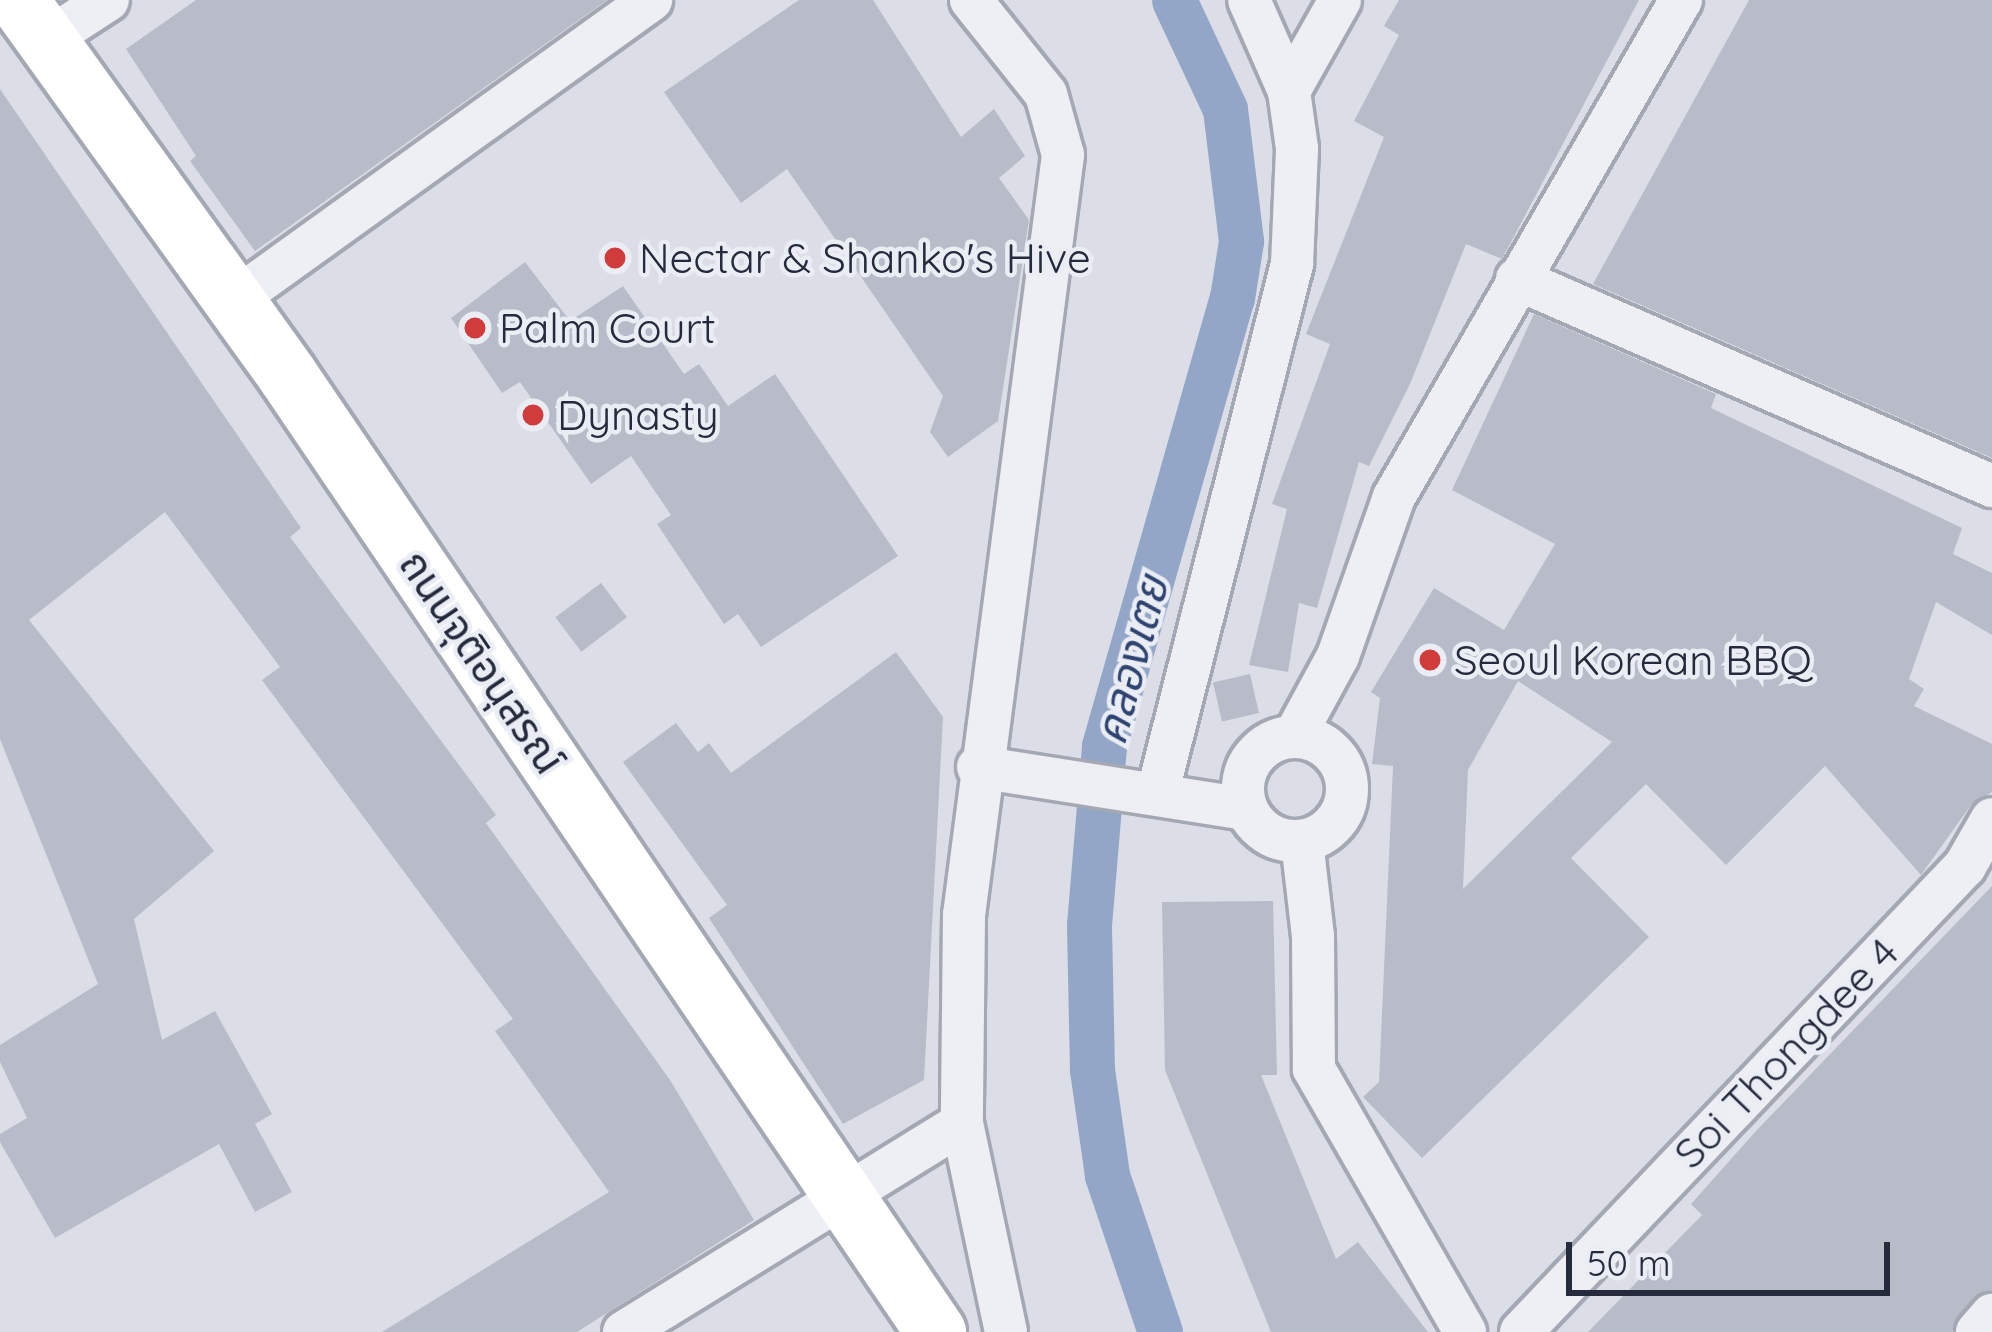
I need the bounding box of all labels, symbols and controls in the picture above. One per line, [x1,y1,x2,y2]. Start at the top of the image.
place label: Nectar & Shanko's Hive [639,233,1091,283]
marker: Nectar & Shanko's Hive [602,245,628,271]
place label: Palm Court [499,303,716,353]
marker: Palm Court [462,315,488,341]
place label: Dynasty [557,390,719,440]
marker: Dynasty [520,402,546,428]
street label: ถนนจุติอนุสรณ์ [389,541,575,783]
water label: คลองเตย [1083,570,1179,750]
place label: Seoul Korean BBQ [1454,635,1812,685]
marker: Seoul Korean BBQ [1417,647,1443,673]
street label: Soi Thongdee 4 [1664,928,1908,1178]
scale bar [1572,1218,1896,1292]
text: 50 m [1587,1240,1671,1285]

